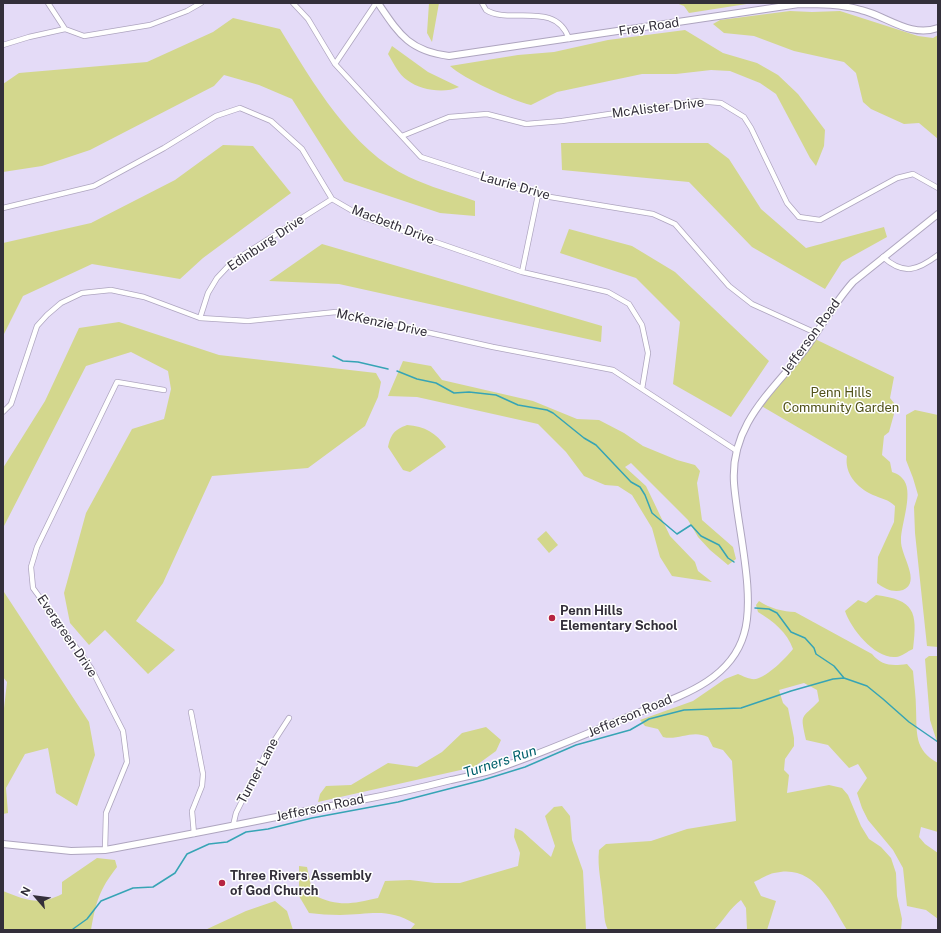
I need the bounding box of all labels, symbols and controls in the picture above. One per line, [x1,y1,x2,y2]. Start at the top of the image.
street label: Frey Road [618,15,680,39]
street label: McAlister Drive [611,95,705,121]
street label: Laurie Drive [478,169,552,203]
street label: Macbeth Drive [349,202,437,248]
street label: Edinburg Drive [225,212,307,274]
street label: Jefferson Road [778,296,844,378]
street label: McKenzie Drive [335,306,429,340]
park label: Penn Hills Community Garden [783,385,899,416]
street label: Evergreen Drive [34,592,100,680]
place label: Penn Hills Elementary School [560,603,678,634]
marker: Penn Hills Elementary School [547,613,557,623]
street label: Jefferson Road [586,691,674,741]
street label: Turner Lane [234,735,282,807]
water label: Turners Run [461,742,539,782]
street label: Jefferson Road [274,791,366,825]
place label: Three Rivers Assembly of God Church [230,868,372,899]
north arrow [16,877,56,917]
marker: Three Rivers Assembly of God Church [217,878,227,888]
text: N [18,885,33,898]

